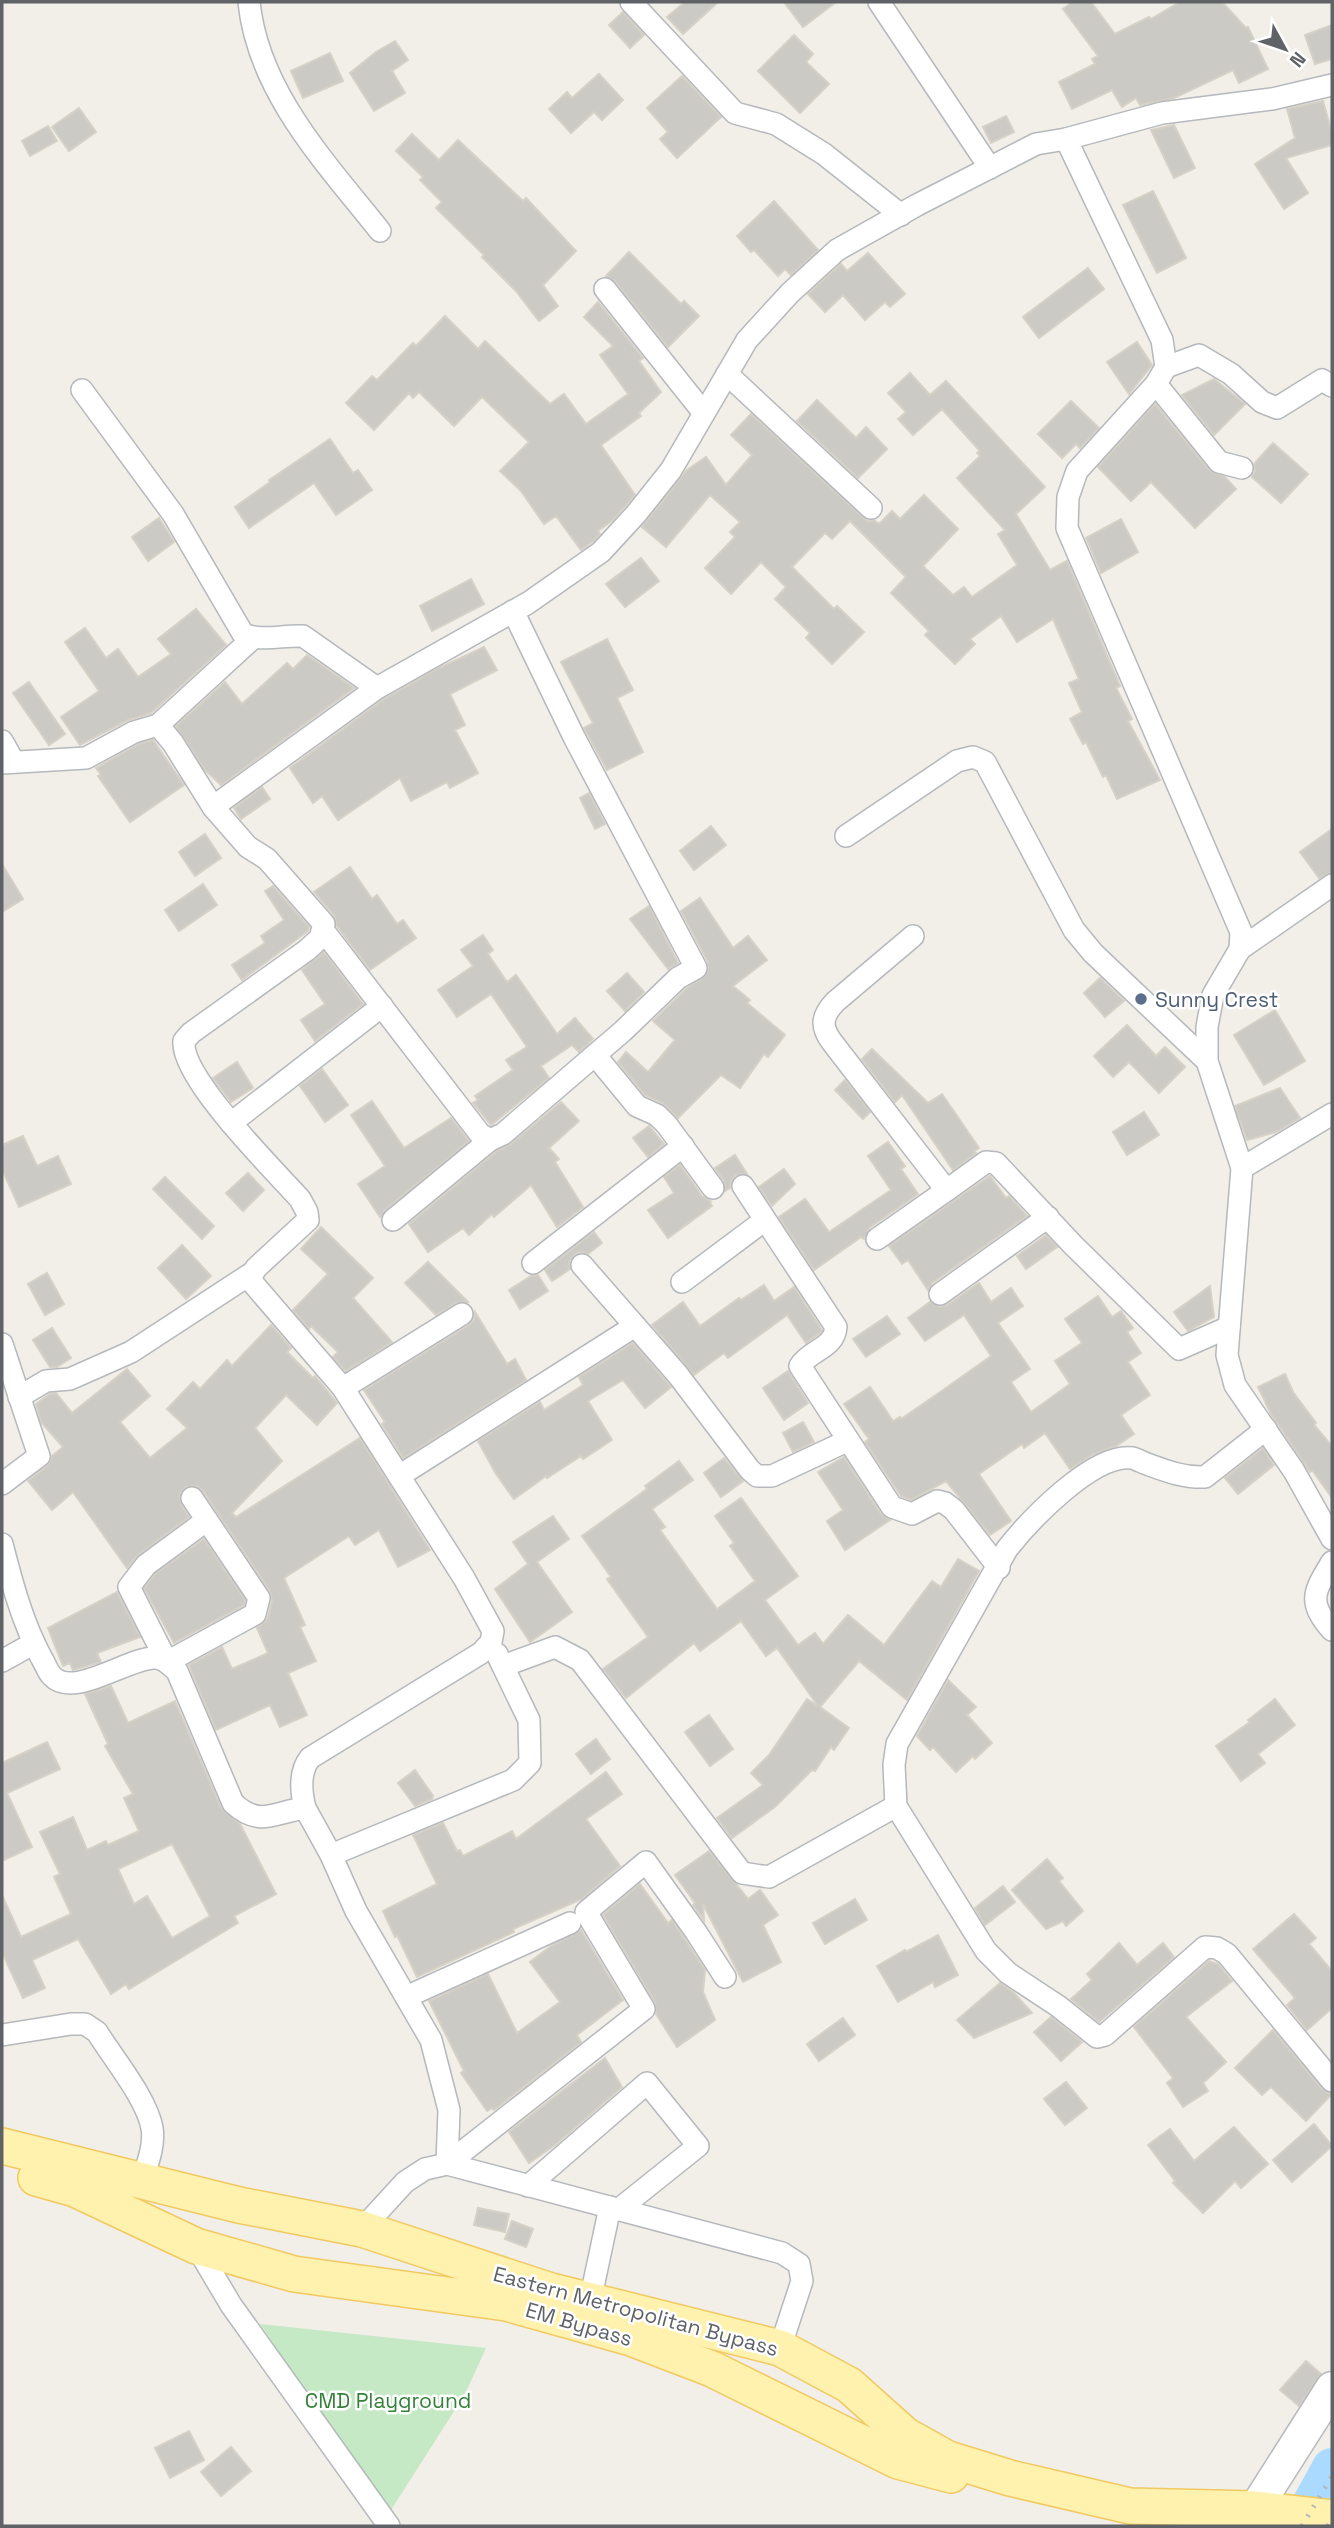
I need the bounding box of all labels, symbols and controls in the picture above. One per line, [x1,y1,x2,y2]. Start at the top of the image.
north arrow [1250,14,1320,84]
text: N [1284,47,1311,73]
place label: Sunny Crest [1155,986,1279,1013]
marker: Sunny Crest [1133,991,1149,1007]
street label: Eastern Metropolitan Bypass [490,2260,782,2362]
street label: EM Bypass [523,2296,635,2352]
park label: CMD Playground [305,2387,471,2414]

